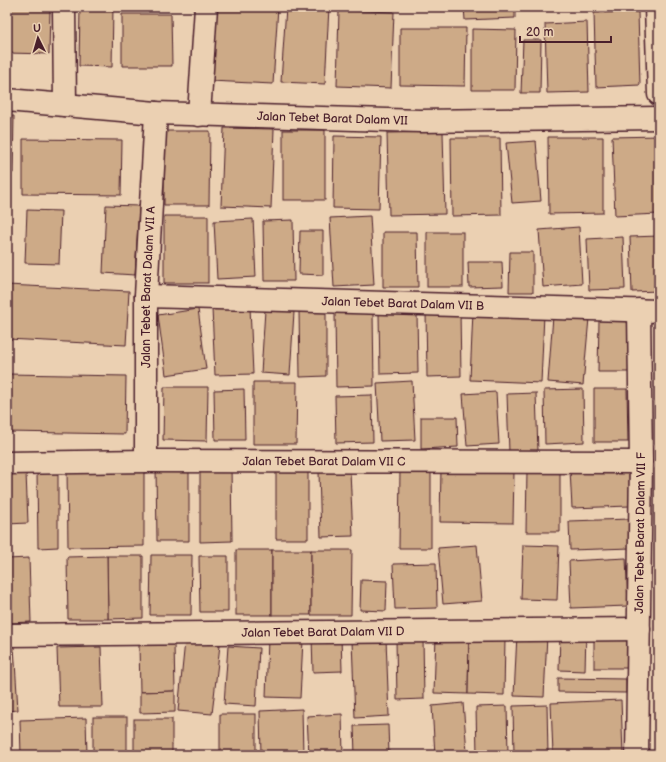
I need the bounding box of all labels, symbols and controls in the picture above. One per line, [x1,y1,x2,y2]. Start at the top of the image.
north arrow [18,18,58,58]
scale bar [520,18,611,44]
text: U [33,22,42,35]
text: 20 m [526,25,553,40]
street label: Jalan Tebet Barat Dalam VII [257,109,408,129]
street label: Jalan Tebet Barat Dalam VII A [139,205,159,368]
street label: Jalan Tebet Barat Dalam VII B [321,294,484,314]
street label: Jalan Tebet Barat Dalam VII F [632,451,649,614]
street label: Jalan Tebet Barat Dalam VII C [242,454,406,470]
street label: Jalan Tebet Barat Dalam VII D [241,624,405,641]

